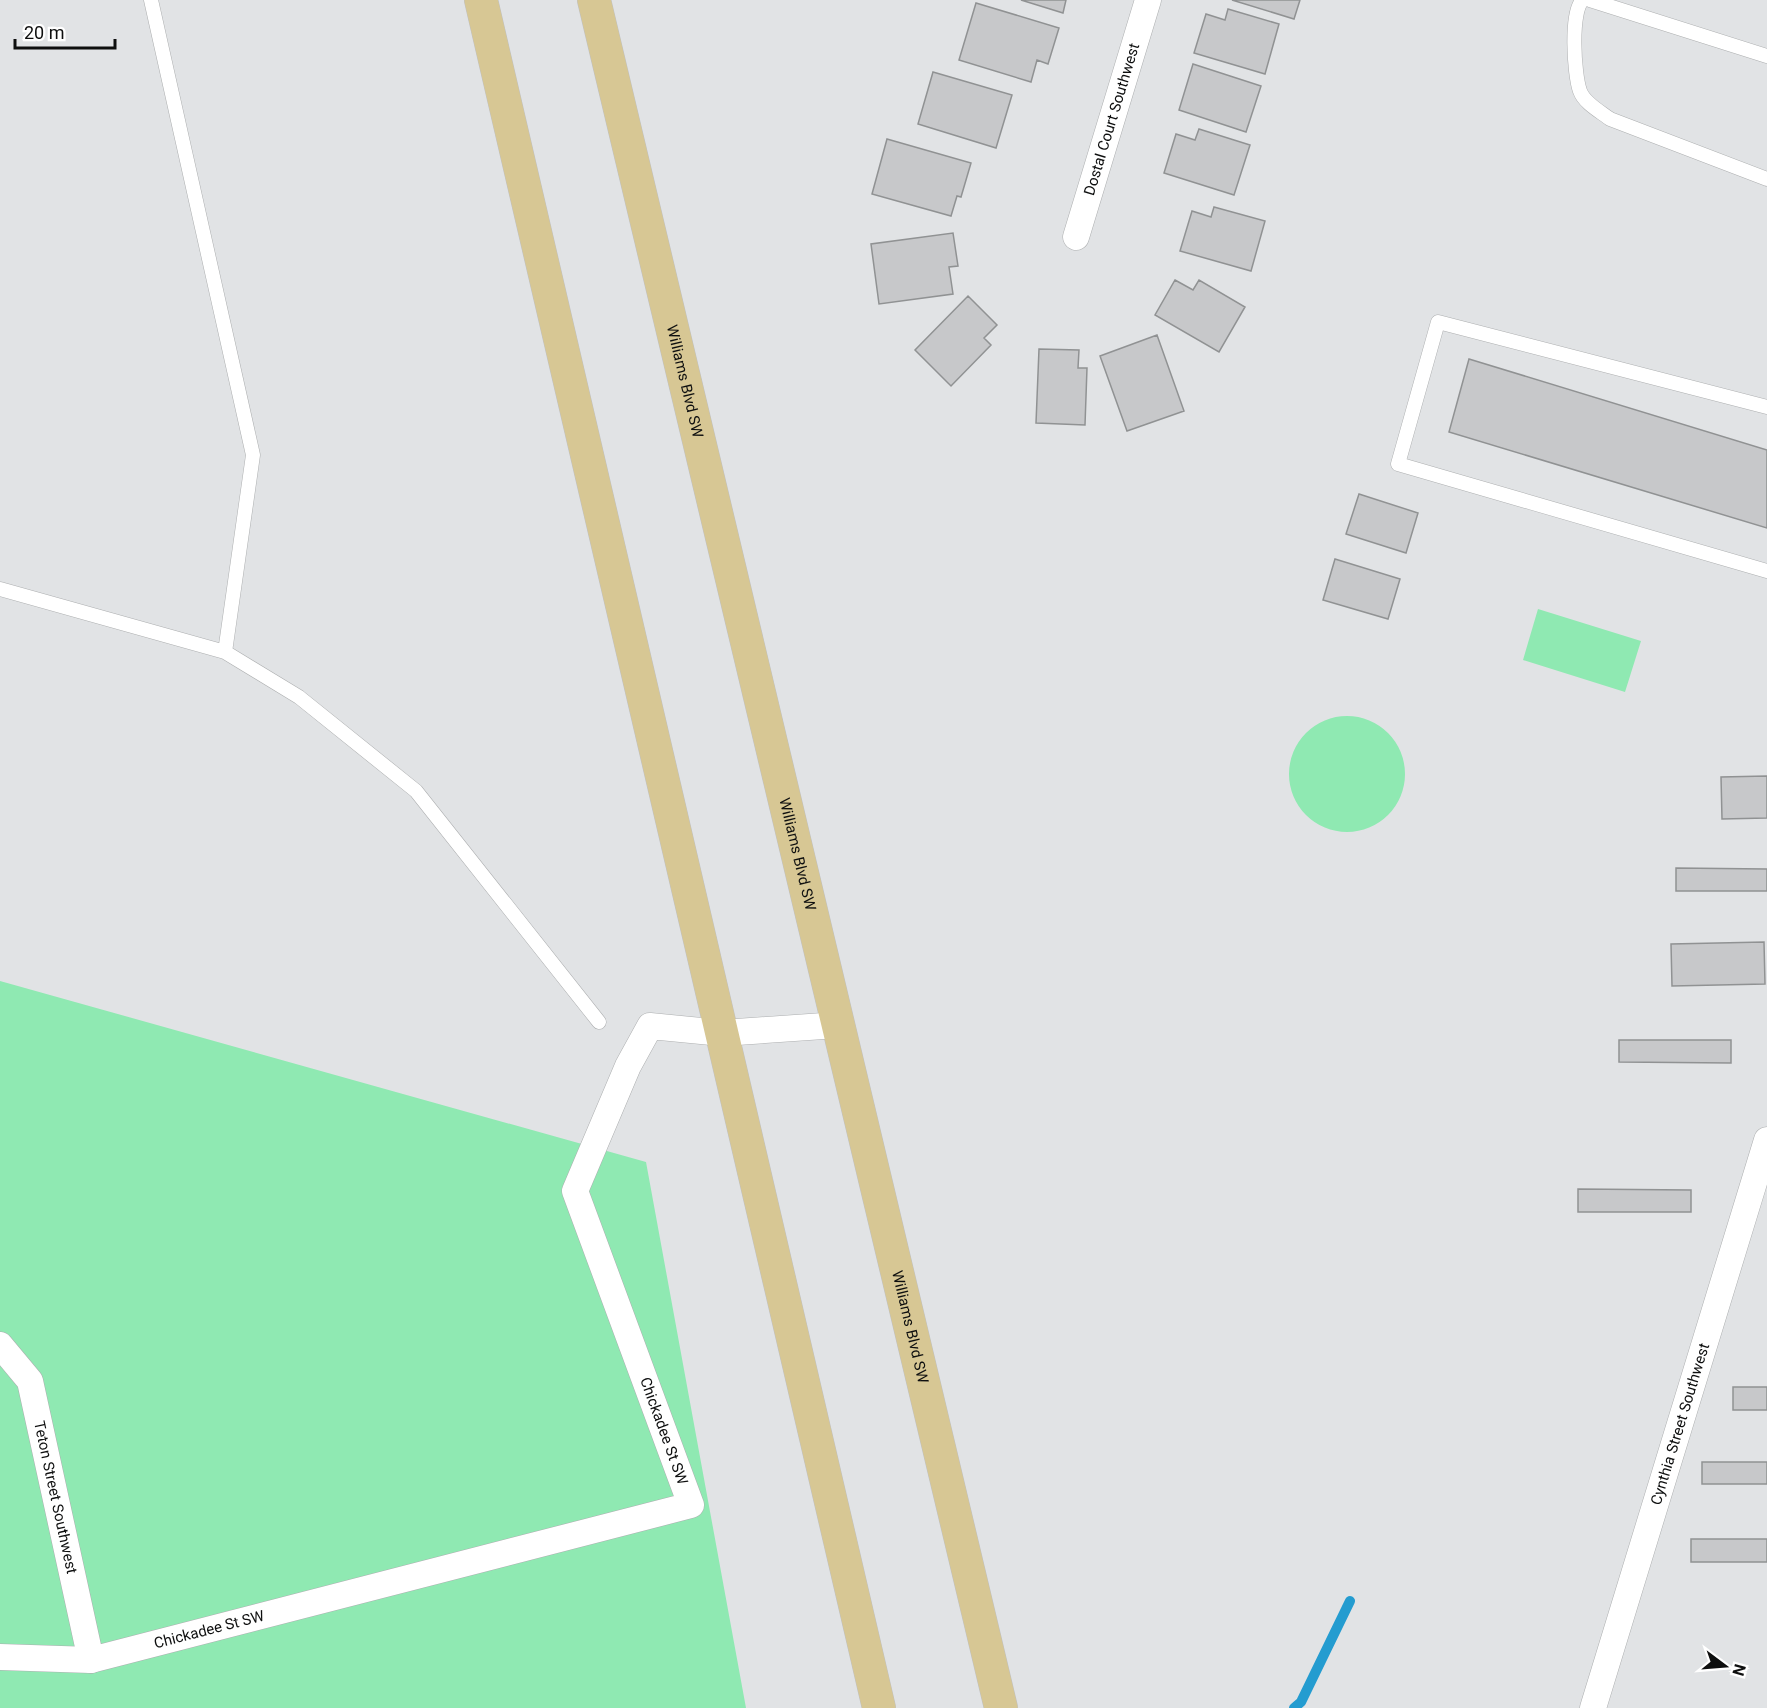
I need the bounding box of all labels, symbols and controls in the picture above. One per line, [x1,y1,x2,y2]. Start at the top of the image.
scale bar [15,12,116,50]
text: 20 m [24,22,64,43]
street label: Dostal Court Southwest [1080,41,1143,198]
street label: Williams Blvd SW [663,323,707,440]
street label: Williams Blvd SW [775,796,820,912]
street label: Williams Blvd SW [888,1269,932,1385]
street label: Cynthia Street Southwest [1647,1341,1713,1507]
street label: Chickadee St SW [636,1375,692,1487]
street label: Teton Street Southwest [30,1419,81,1575]
street label: Chickadee St SW [152,1607,266,1652]
north arrow [1695,1636,1755,1696]
text: N [1728,1662,1750,1678]

